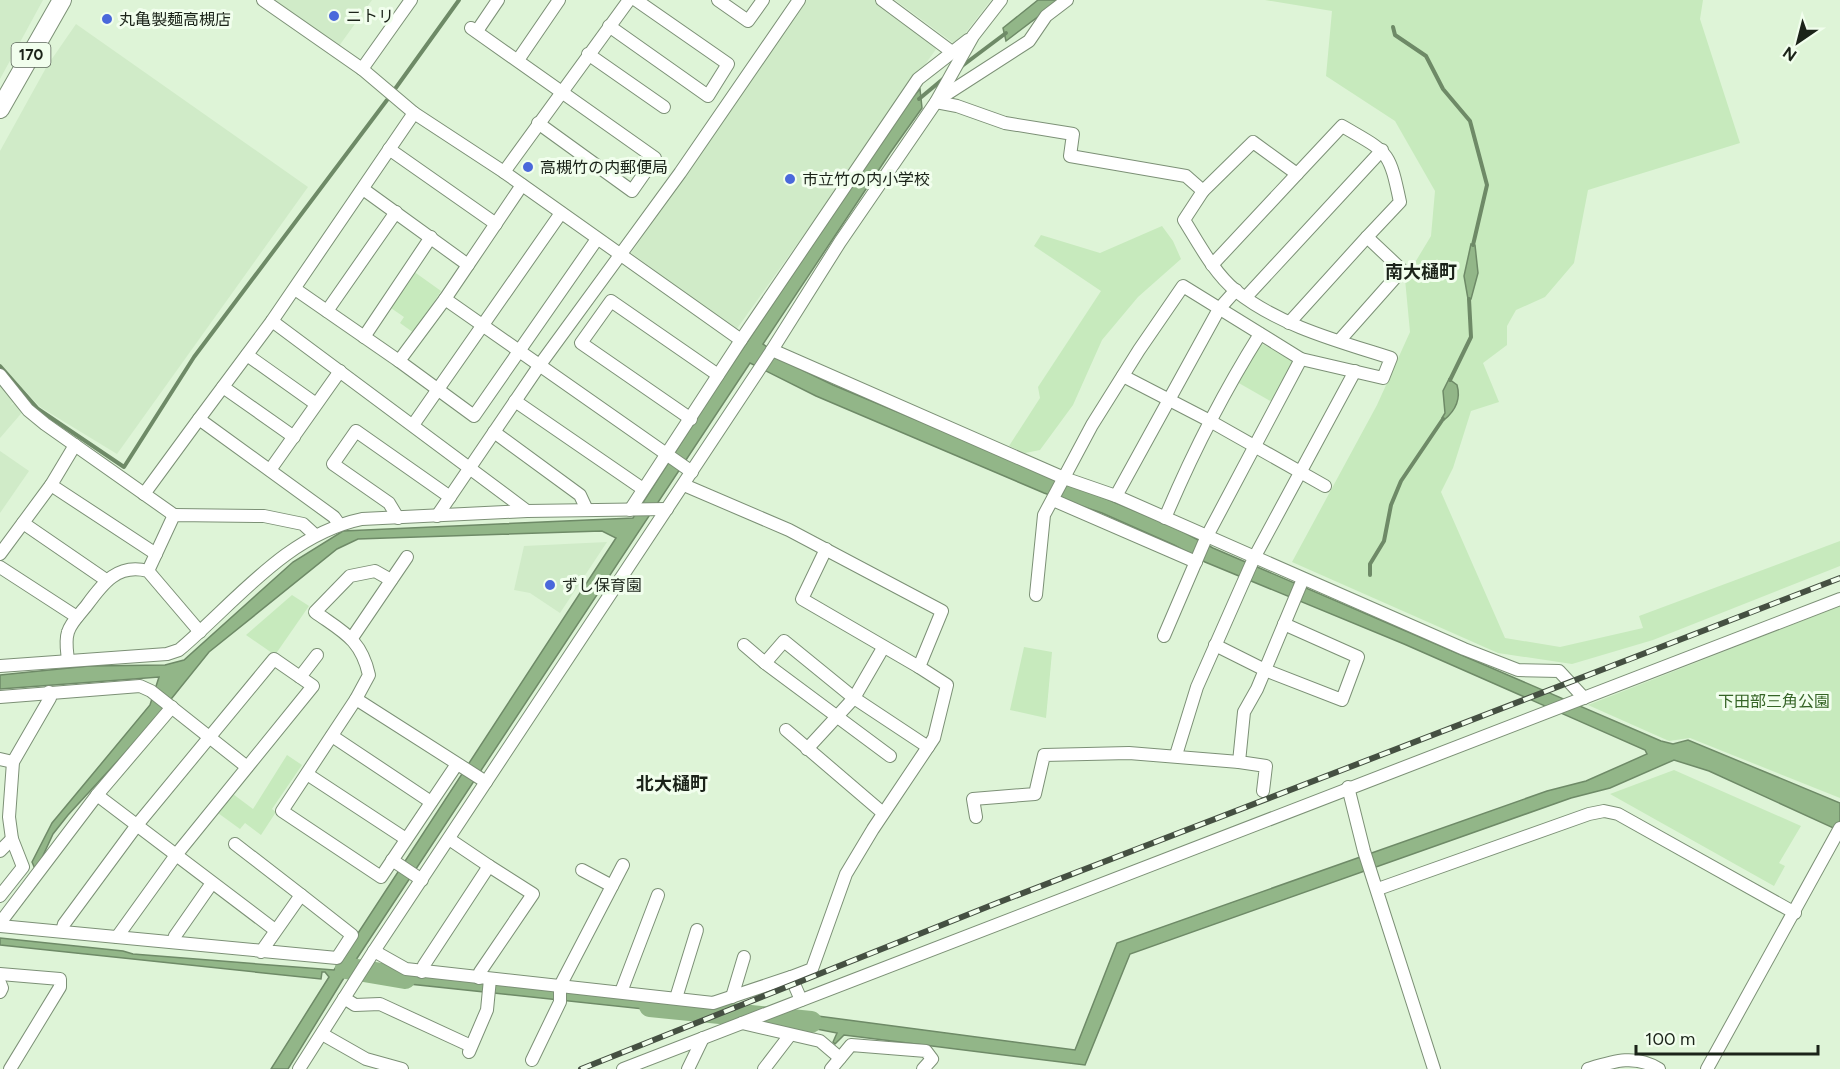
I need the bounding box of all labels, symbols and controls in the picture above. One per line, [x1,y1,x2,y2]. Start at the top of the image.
place label: ニトリ [346,7,394,26]
marker: ニトリ [327,9,341,23]
place label: 丸亀製麺高槻店 [119,10,231,29]
marker: 丸亀製麺高槻店 [100,12,114,26]
north arrow [1768,12,1828,72]
road number: 170 [12,43,51,67]
text: N [1779,43,1800,65]
place label: 高槻竹の内郵便局 [540,158,668,177]
marker: 高槻竹の内郵便局 [521,160,535,174]
place label: 市立竹の内小学校 [802,170,930,189]
marker: 市立竹の内小学校 [783,172,797,186]
district label: 南大樋町 [1385,261,1457,283]
place label: ずし保育園 [562,576,642,595]
marker: ずし保育園 [543,578,557,592]
park label: 下田部三角公園 [1718,692,1830,711]
district label: 北大樋町 [636,773,708,795]
scale bar [1636,1018,1818,1056]
text: 100 m [1645,1028,1695,1050]

